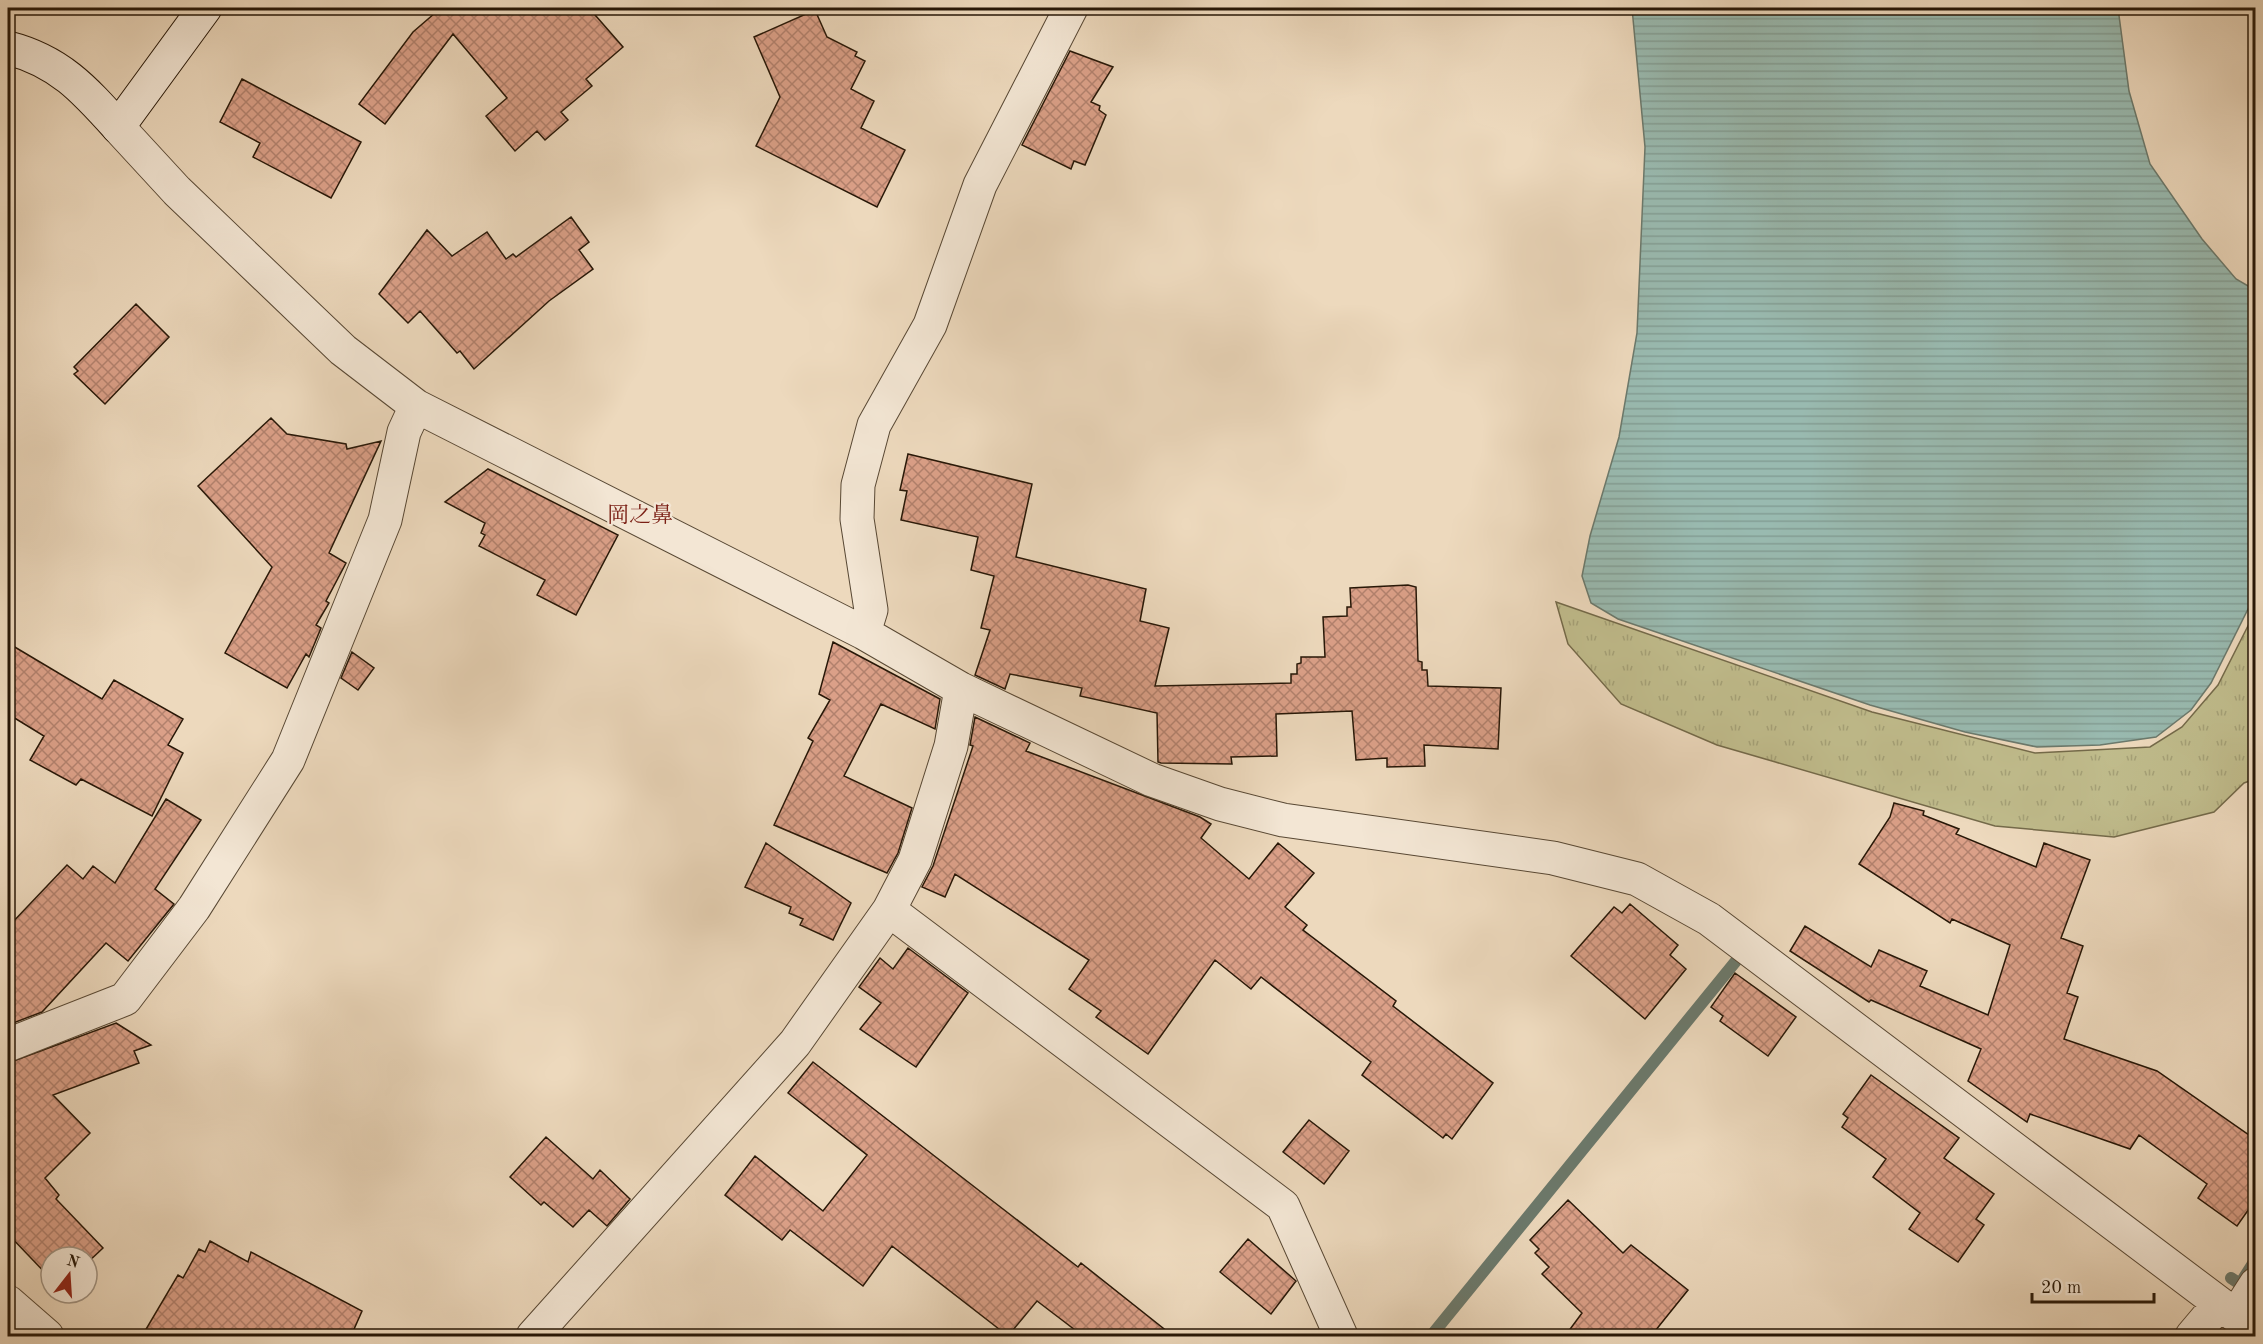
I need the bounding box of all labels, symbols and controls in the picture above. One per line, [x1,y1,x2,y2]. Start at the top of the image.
district label: 岡之鼻 [607,503,673,527]
north arrow [39,1245,99,1305]
text: N [65,1253,82,1272]
scale bar [2032,1266,2154,1304]
text: 20 m [2041,1279,2081,1297]

